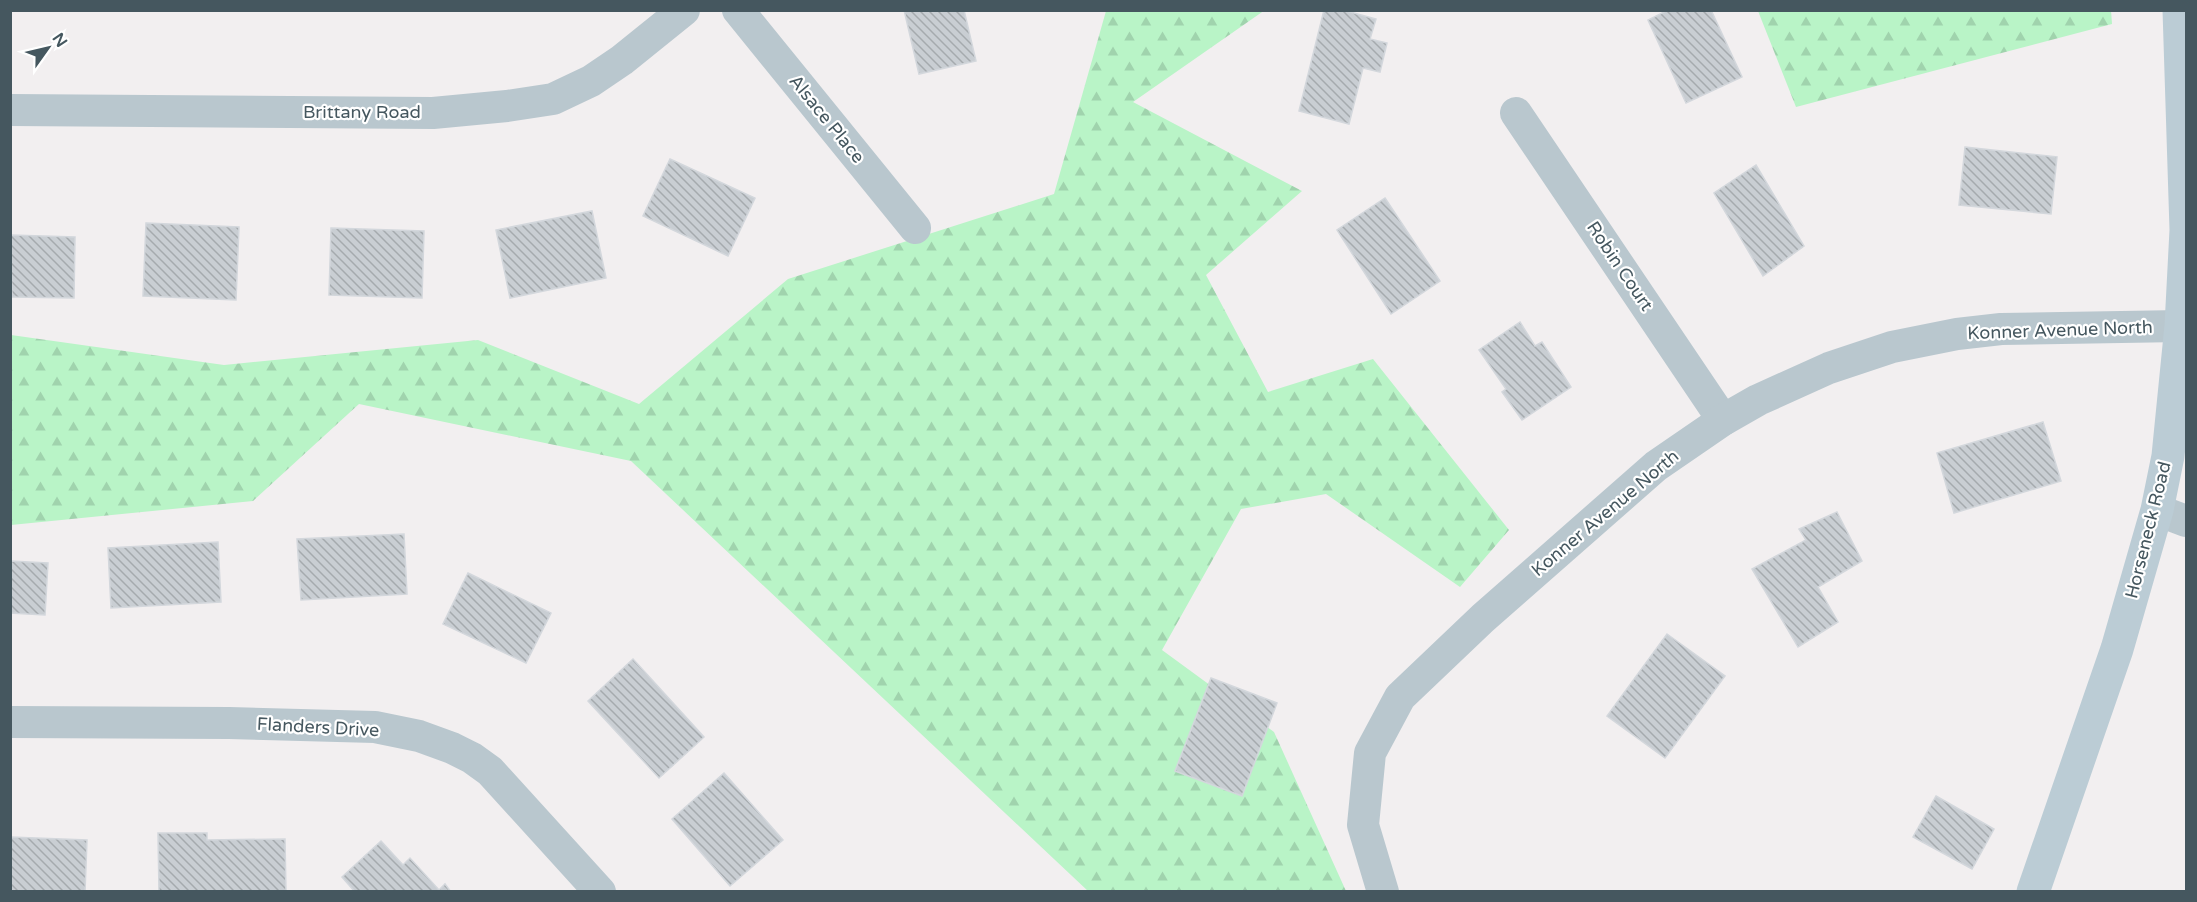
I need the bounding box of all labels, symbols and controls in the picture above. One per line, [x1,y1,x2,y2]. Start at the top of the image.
north arrow [18,18,78,78]
text: N [48,29,71,51]
street label: Alsace Place [785,70,869,168]
street label: Brittany Road [303,101,421,123]
street label: Robin Court [1582,217,1658,315]
street label: Konner Avenue North [1967,316,2153,344]
street label: Konner Avenue North [1527,445,1683,581]
street label: Horseneck Road [2120,459,2176,601]
street label: Flanders Drive [256,713,380,741]

